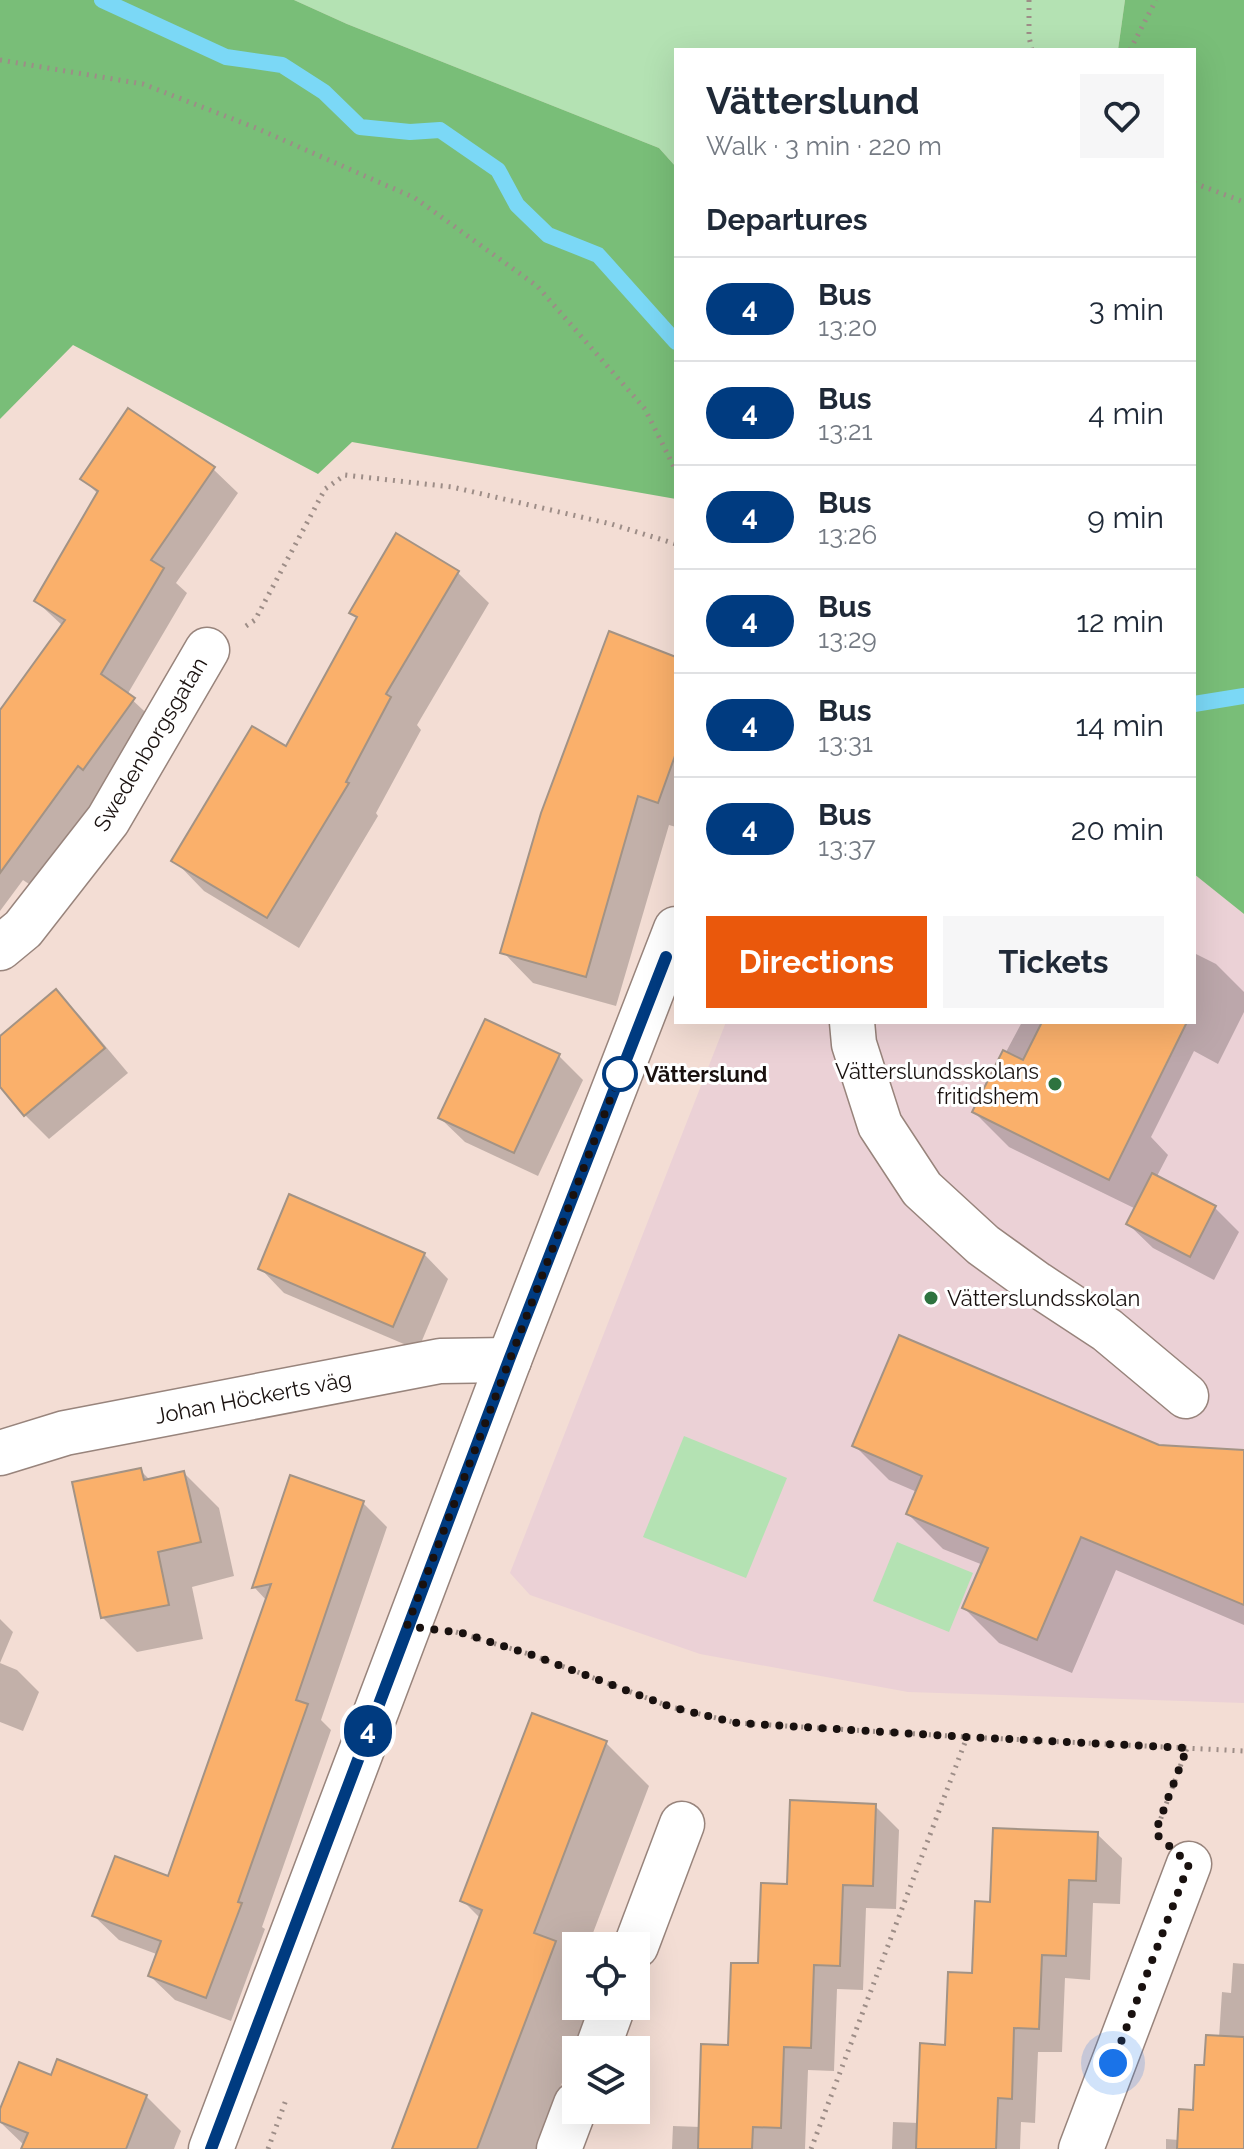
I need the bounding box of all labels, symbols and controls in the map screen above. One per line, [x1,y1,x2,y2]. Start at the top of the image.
button: heart [1080,74,1164,158]
text: Vätterslund [706,78,919,123]
text: Walk · 3 min · 220 m [706,131,942,161]
text: Departures [706,202,868,237]
text: Bus [818,277,872,312]
text: 4 [742,292,758,325]
text: 3 min [1089,292,1164,327]
text: 13:20 [818,312,877,342]
text: Bus [818,381,872,416]
text: 4 [742,396,758,429]
text: 4 min [1088,396,1164,431]
text: 13:21 [818,416,873,446]
text: Bus [818,485,872,520]
text: 4 [742,500,758,533]
text: 9 min [1087,500,1164,535]
text: 13:26 [818,520,877,550]
text: Bus [818,589,872,624]
text: 4 [742,604,758,637]
text: 12 min [1076,604,1164,639]
text: 13:29 [818,624,877,654]
street label: Swedenborgsgatan [88,652,212,836]
text: Bus [818,693,872,728]
text: 4 [742,708,758,741]
text: 14 min [1076,708,1164,743]
text: 13:31 [818,728,873,758]
text: Bus [818,797,872,832]
text: 4 [742,812,758,845]
text: 20 min [1071,812,1164,847]
text: 13:37 [818,832,876,862]
button: Directions [706,916,927,1008]
button: Tickets [943,916,1164,1008]
marker: Vätterslund [603,1057,637,1091]
place label: Vätterslundsskolans fritidshem [835,1058,1039,1109]
place label: Vätterslund [644,1061,768,1087]
marker: Vätterslundsskolans fritidshem [1046,1075,1064,1093]
place label: Vätterslundsskolan [947,1285,1140,1311]
marker: Vätterslundsskolan [922,1289,940,1307]
street label: Johan Höckerts väg [153,1365,353,1429]
line badge: 4 [342,1705,394,1757]
text: 4 [360,1714,376,1747]
map controls [562,1932,650,2124]
button: locate [562,1932,650,2020]
button: layers [562,2036,650,2124]
your location [1093,2043,1133,2083]

